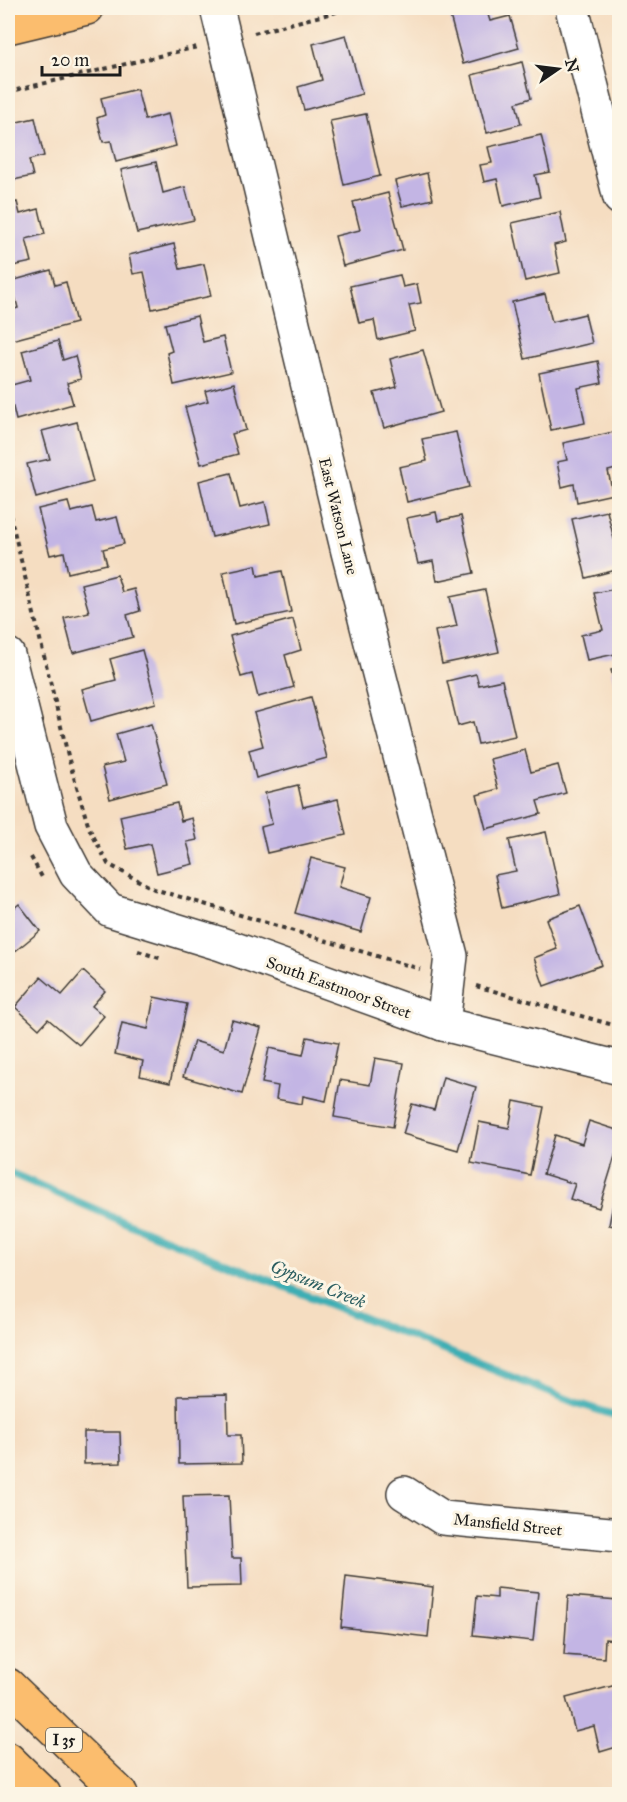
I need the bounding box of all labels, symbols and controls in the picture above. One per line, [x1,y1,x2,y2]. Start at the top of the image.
scale bar [42,39,120,77]
north arrow [528,39,588,99]
text: 20 m [51,49,89,71]
text: N [561,57,583,75]
street label: East Watson Lane [315,456,362,577]
street label: South Eastmoor Street [264,952,414,1023]
water label: Gypsum Creek [267,1255,369,1314]
street label: Mansfield Street [453,1509,564,1540]
road number: I 35 [46,1728,82,1752]

